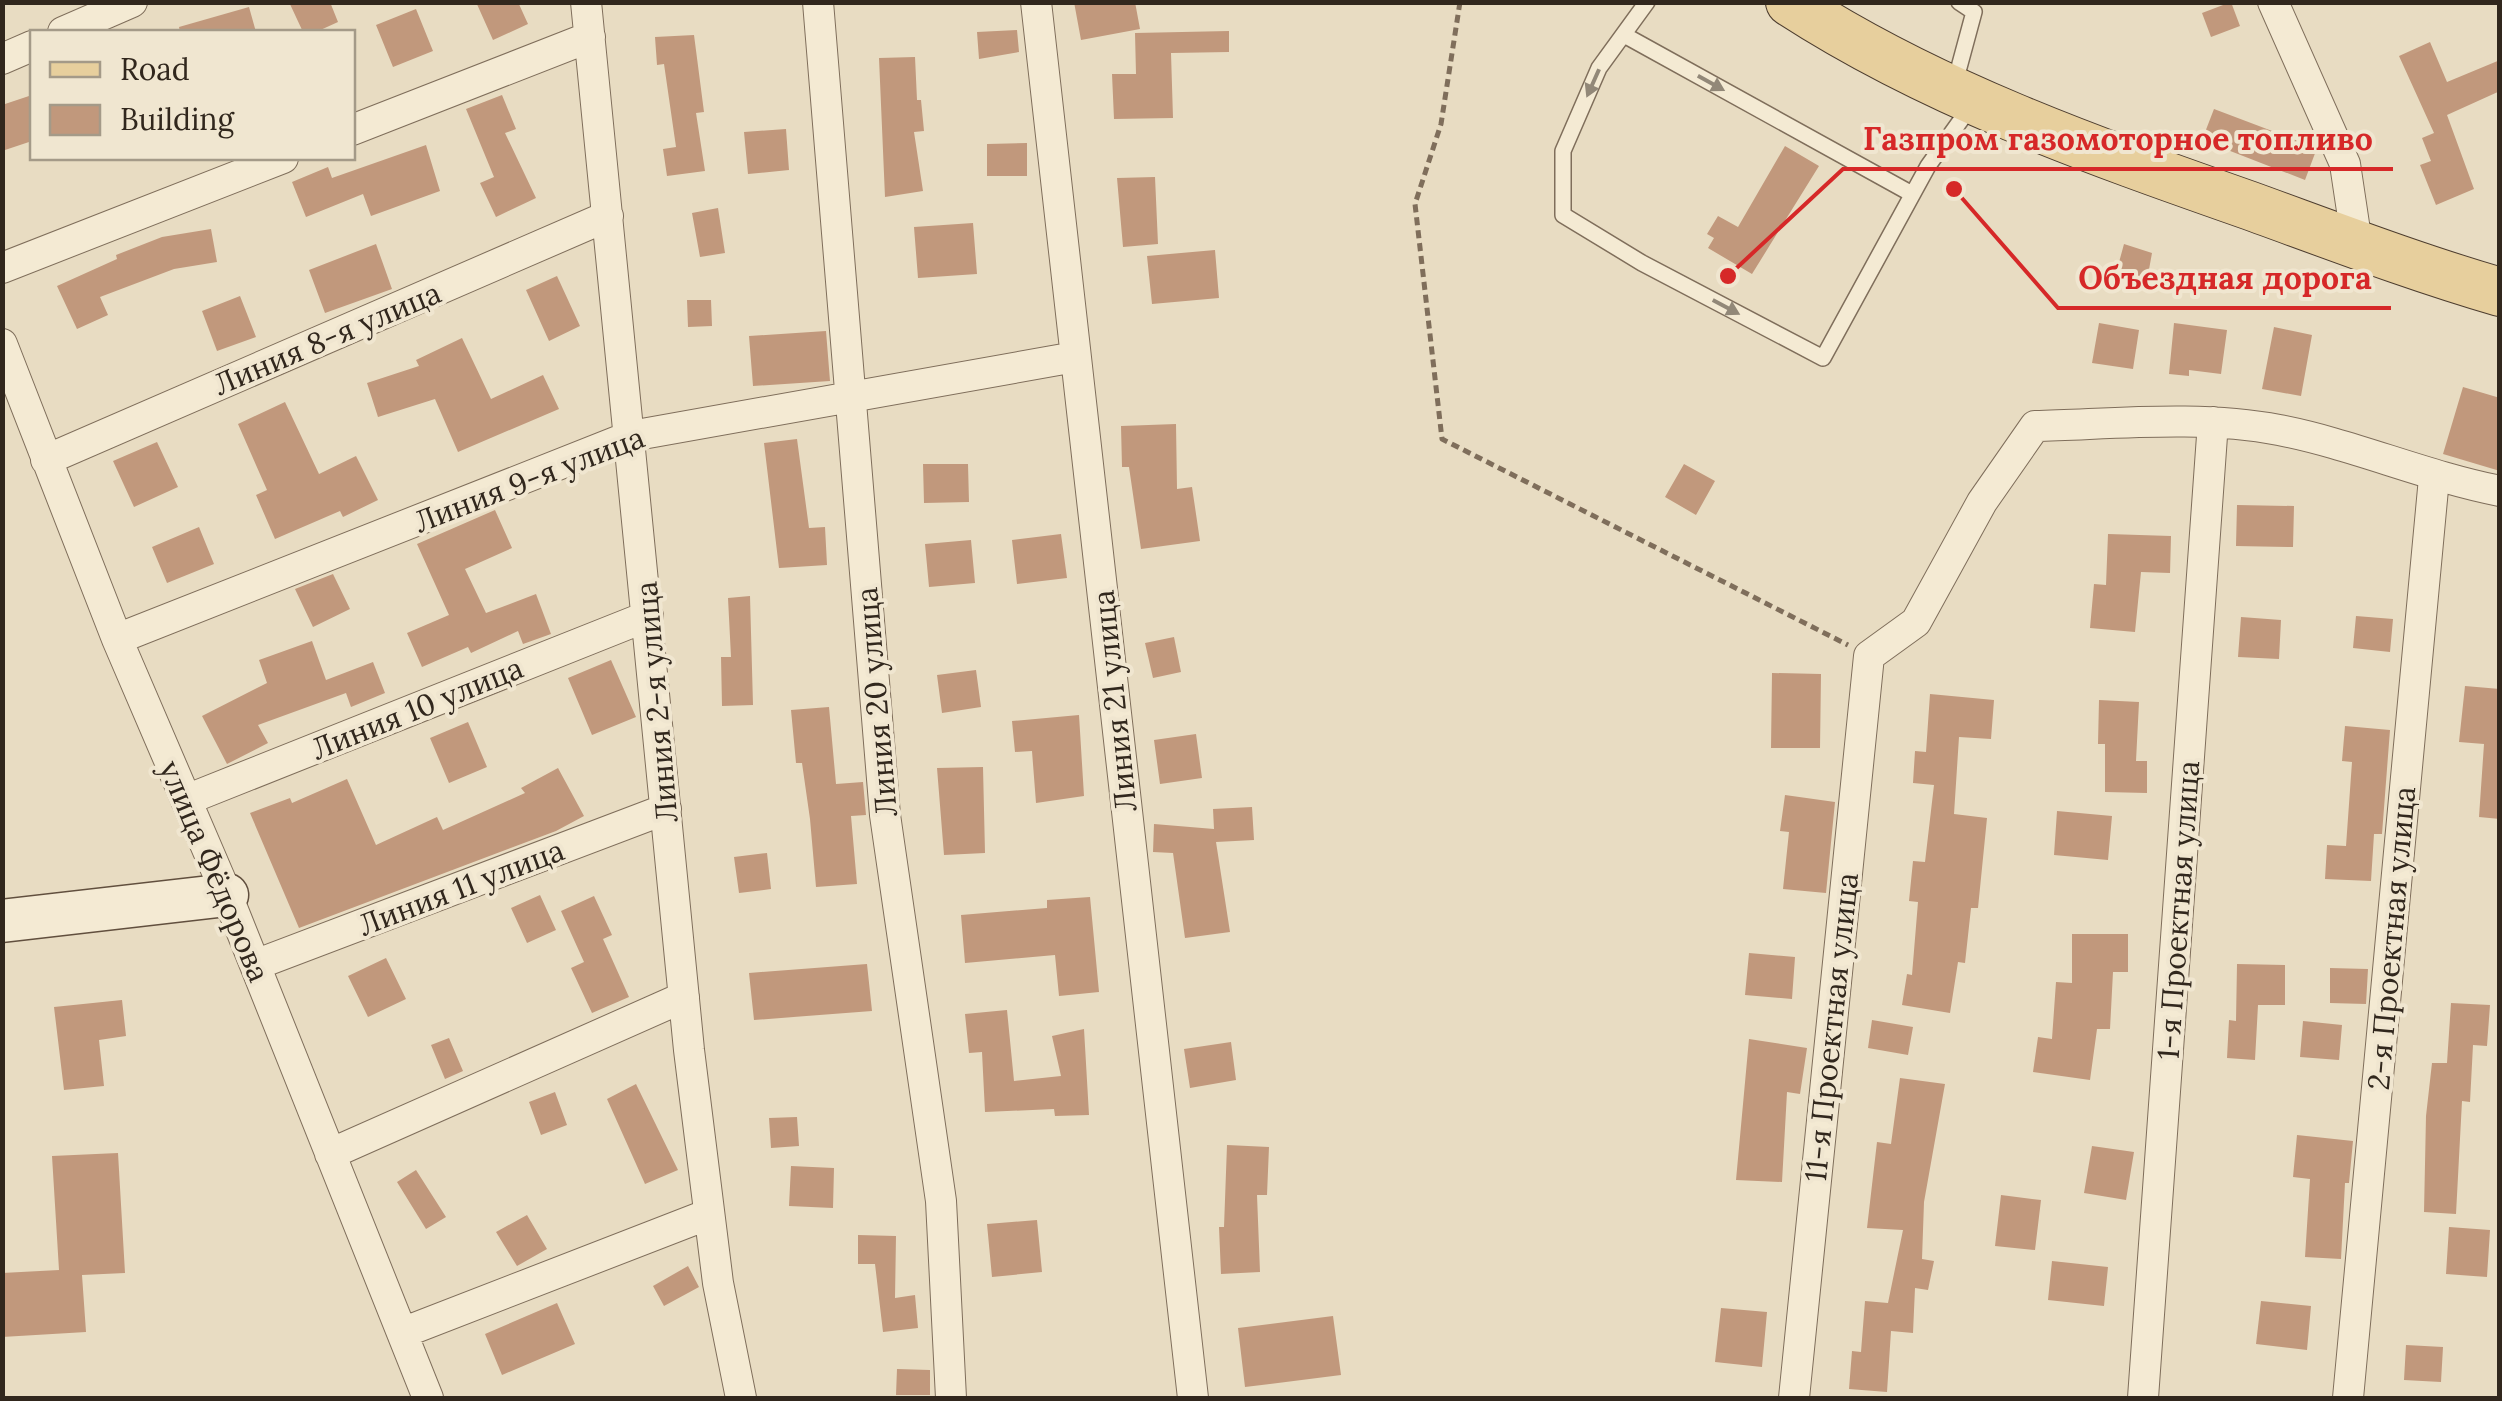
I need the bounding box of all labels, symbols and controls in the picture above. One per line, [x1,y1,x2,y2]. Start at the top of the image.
legend [30,30,355,160]
text: Road [120,50,190,88]
one-way arrow [1585,68,1601,98]
one-way arrow [1697,74,1726,91]
text: Building [120,100,236,139]
callout: Газпром газомоторное топливо [1843,107,2393,169]
text: Газпром газомоторное топливо [1863,118,2373,159]
callout: Объездная дорога [2058,246,2391,308]
text: Объездная дорога [2078,257,2372,298]
street label: Линия 8-я улица [208,273,447,404]
one-way arrow [1711,298,1740,315]
street label: Линия 9-я улица [408,418,650,541]
street label: Линия 2-я улица [627,580,686,824]
street label: Линия 20 улица [847,586,906,818]
street label: Линия 21 улица [1083,588,1146,814]
street label: Линия 10 улица [306,648,529,769]
street label: улица Фёдорова [150,755,279,988]
street label: 1-я Проектная улица [2149,759,2208,1061]
street label: 2-я Проектная улица [2359,785,2424,1091]
street label: Линия 11 улица [353,830,570,945]
street label: 11-я Проектная улица [1796,871,1867,1183]

